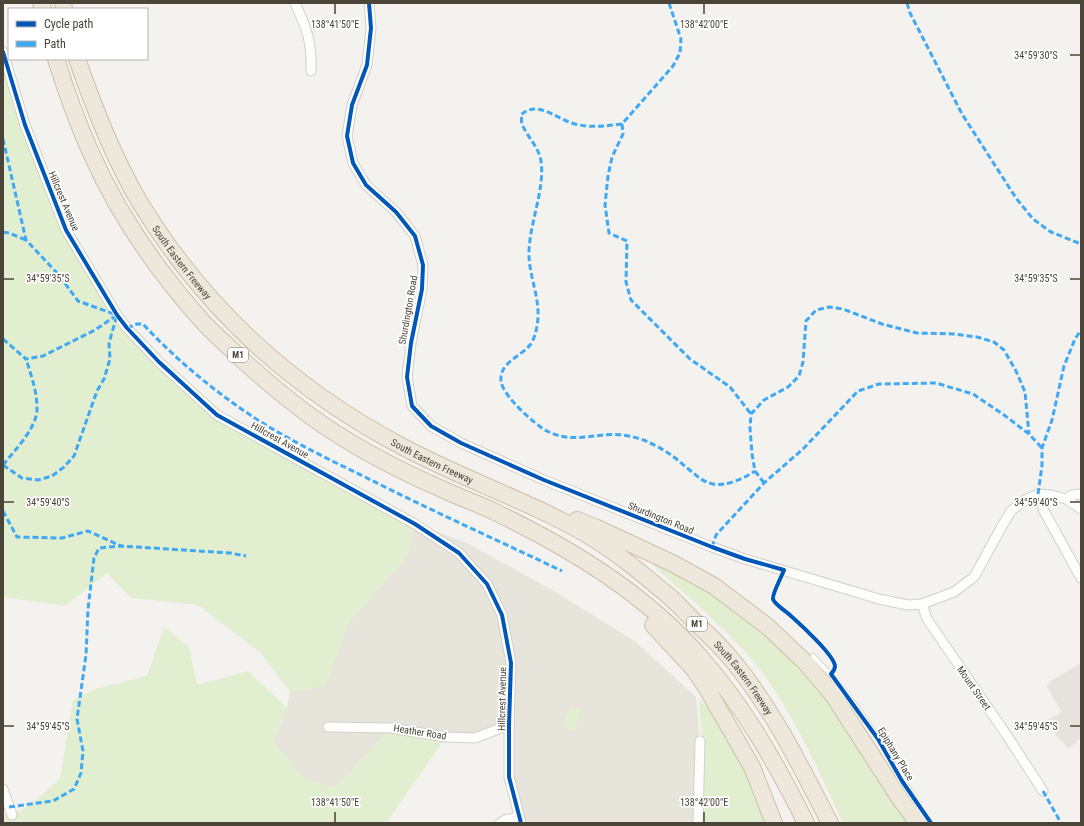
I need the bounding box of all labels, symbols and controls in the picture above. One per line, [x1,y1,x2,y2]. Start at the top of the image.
legend [8,8,148,60]
text: Cycle path [44,17,94,31]
text: 138°41'50"E [311,19,359,30]
text: 138°42'00"E [680,19,728,30]
text: Path [44,37,66,51]
text: 34°59'30"S [1014,50,1058,61]
street label: Hillcrest Avenue [46,169,82,233]
street label: South Eastern Freeway [150,223,214,301]
text: 34°59'35"S [26,273,70,284]
text: 34°59'35"S [1014,273,1058,284]
street label: Shurdington Road [397,275,419,345]
road number: M1 [228,348,248,362]
street label: Hillcrest Avenue [249,420,311,460]
street label: South Eastern Freeway [389,436,475,485]
text: 34°59'40"S [26,497,70,508]
text: 34°59'40"S [1014,497,1058,508]
street label: Shurdington Road [627,500,696,536]
road number: M1 [687,617,707,631]
street label: South Eastern Freeway [712,639,775,717]
street label: Mount Street [955,664,993,712]
street label: Hillcrest Avenue [496,667,508,731]
text: 34°59'45"S [26,721,70,732]
text: 34°59'45"S [1014,721,1058,732]
street label: Heather Road [393,722,447,742]
street label: Epiphany Place [876,725,916,783]
text: 138°41'50"E [311,797,359,808]
text: 138°42'00"E [680,797,728,808]

